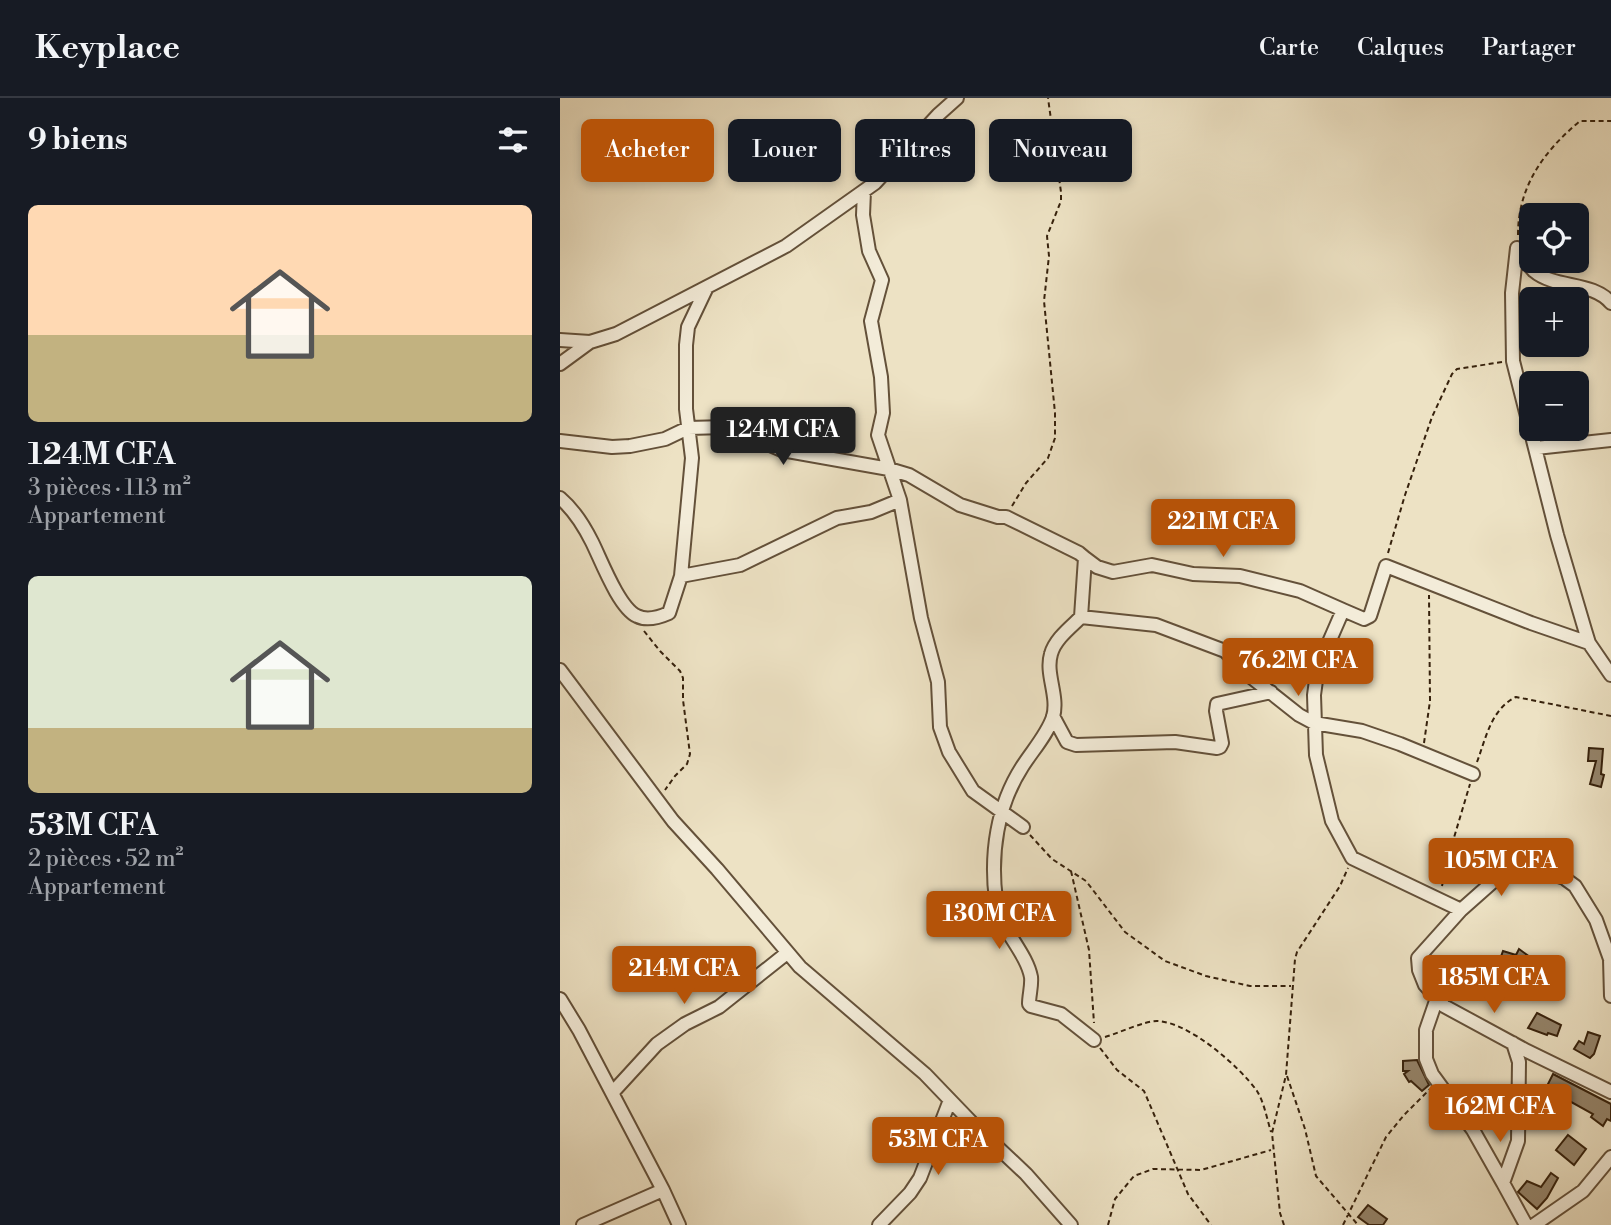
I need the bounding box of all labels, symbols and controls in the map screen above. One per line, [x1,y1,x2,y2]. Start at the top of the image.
text: Keyplace [35,28,180,69]
text: Carte [1259,33,1319,63]
text: Calques [1357,33,1444,63]
text: Partager [1482,33,1576,63]
chip: Acheter [581,119,714,182]
chip: Louer [728,119,841,182]
chip: Filtres [855,119,975,182]
chip: Nouveau [989,119,1132,182]
text: 9 biens [28,121,128,159]
icon: filters [494,121,532,159]
map controls [1519,203,1589,441]
button: locate [1519,203,1589,273]
icon: home [217,251,343,377]
button: + [1519,287,1589,357]
button: − [1519,371,1589,441]
pin: 124M CFA [711,408,855,467]
text: 124M CFA [726,416,840,444]
text: 124M CFA [28,436,175,474]
text: 3 pièces · 113 m² [28,474,191,502]
pin: 221M CFA [1151,500,1295,559]
text: Appartement [28,502,166,530]
text: 221M CFA [1167,508,1279,536]
icon: home [217,622,343,748]
pin: 76.2M CFA [1218,638,1378,698]
text: 76.2M CFA [1238,647,1358,675]
text: 53M CFA [28,807,158,845]
pin: 105M CFA [1429,838,1573,898]
text: 2 pièces · 52 m² [28,845,184,873]
text: 105M CFA [1445,847,1557,875]
text: Appartement [28,873,166,901]
pin: 130M CFA [927,892,1071,951]
text: 130M CFA [942,900,1056,928]
pin: 214M CFA [612,946,756,1006]
text: 214M CFA [628,955,740,983]
pin: 185M CFA [1422,956,1566,1015]
text: 185M CFA [1438,964,1550,992]
pin: 162M CFA [1428,1084,1572,1144]
text: 162M CFA [1445,1093,1555,1121]
pin: 53M CFA [873,1118,1003,1177]
text: 53M CFA [888,1126,988,1154]

